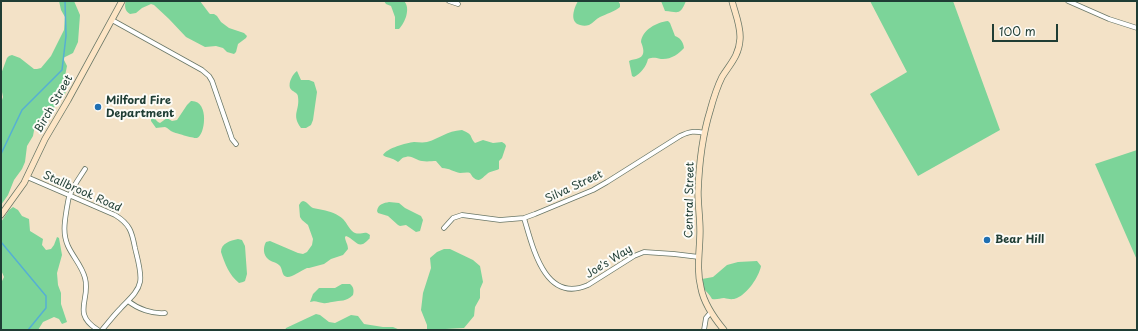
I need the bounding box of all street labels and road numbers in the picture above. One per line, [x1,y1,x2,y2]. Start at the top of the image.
street label: Birch Street [32,73,76,135]
street label: Central Street [683,162,697,238]
street label: Silva Street [543,168,605,206]
street label: Stallbrook Road [41,169,123,215]
street label: Joe's Way [583,243,635,281]

